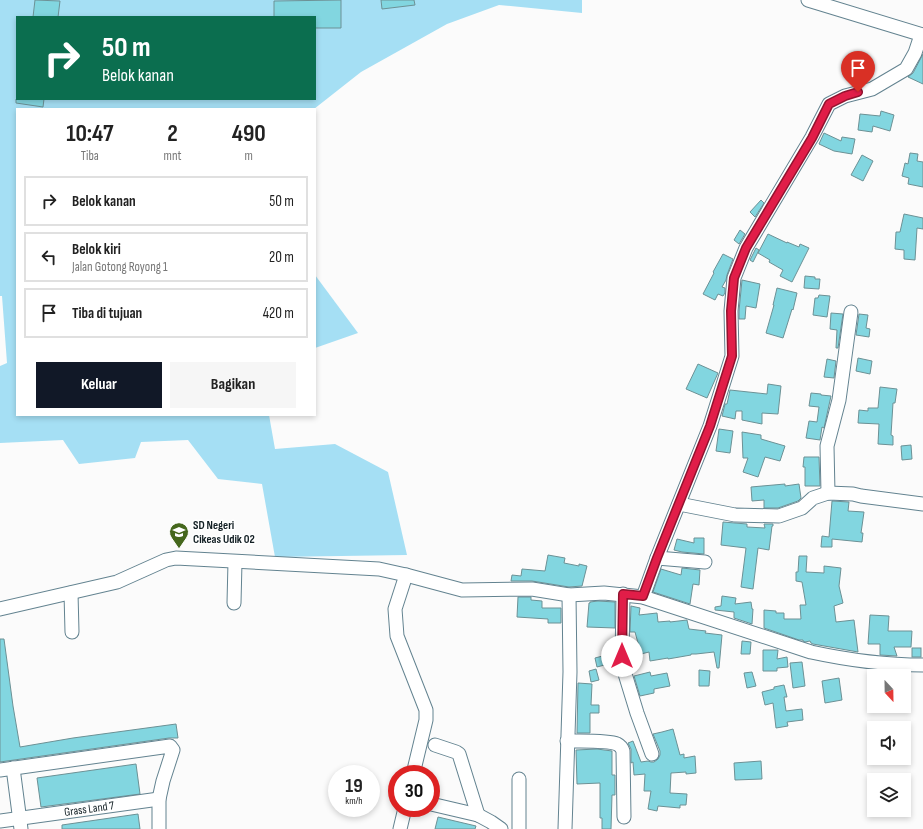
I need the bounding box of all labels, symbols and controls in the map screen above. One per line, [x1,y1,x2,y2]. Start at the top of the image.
text: 50 m [102,31,151,64]
icon: right [36,32,88,84]
pin [841,51,875,92]
icon: arrive [847,57,869,79]
text: Belok kanan [102,65,174,86]
text: 10:47 [66,119,113,148]
text: 2 [167,119,178,148]
text: 490 [232,119,266,148]
text: Tiba [81,148,99,164]
text: mnt [164,148,182,164]
text: m [245,148,253,164]
icon: right [38,190,60,212]
text: Belok kanan [72,192,136,211]
text: 50 m [269,192,294,211]
text: Belok kiri [72,240,121,259]
icon: left [38,246,60,268]
text: 20 m [269,248,294,267]
text: Jalan Gotong Royong 1 [72,259,168,275]
icon: arrive [38,302,60,324]
text: Tiba di tujuan [72,304,142,323]
text: 420 m [263,304,294,323]
button: Keluar [36,362,162,408]
button: Bagikan [170,362,296,408]
place label: SD Negeri Cikeas Udik 02 [193,518,255,547]
school or university icon: SD Negeri Cikeas Udik 02 [168,521,190,549]
position arrow [601,635,643,677]
north arrow [867,669,911,713]
map controls [867,669,911,817]
button: sound [867,721,911,765]
speed limit sign: 30 [388,765,440,817]
button: layers [867,773,911,817]
text: 19 [345,774,363,798]
text: km/h [345,795,363,807]
street label: Grass Land 7 [63,798,115,820]

